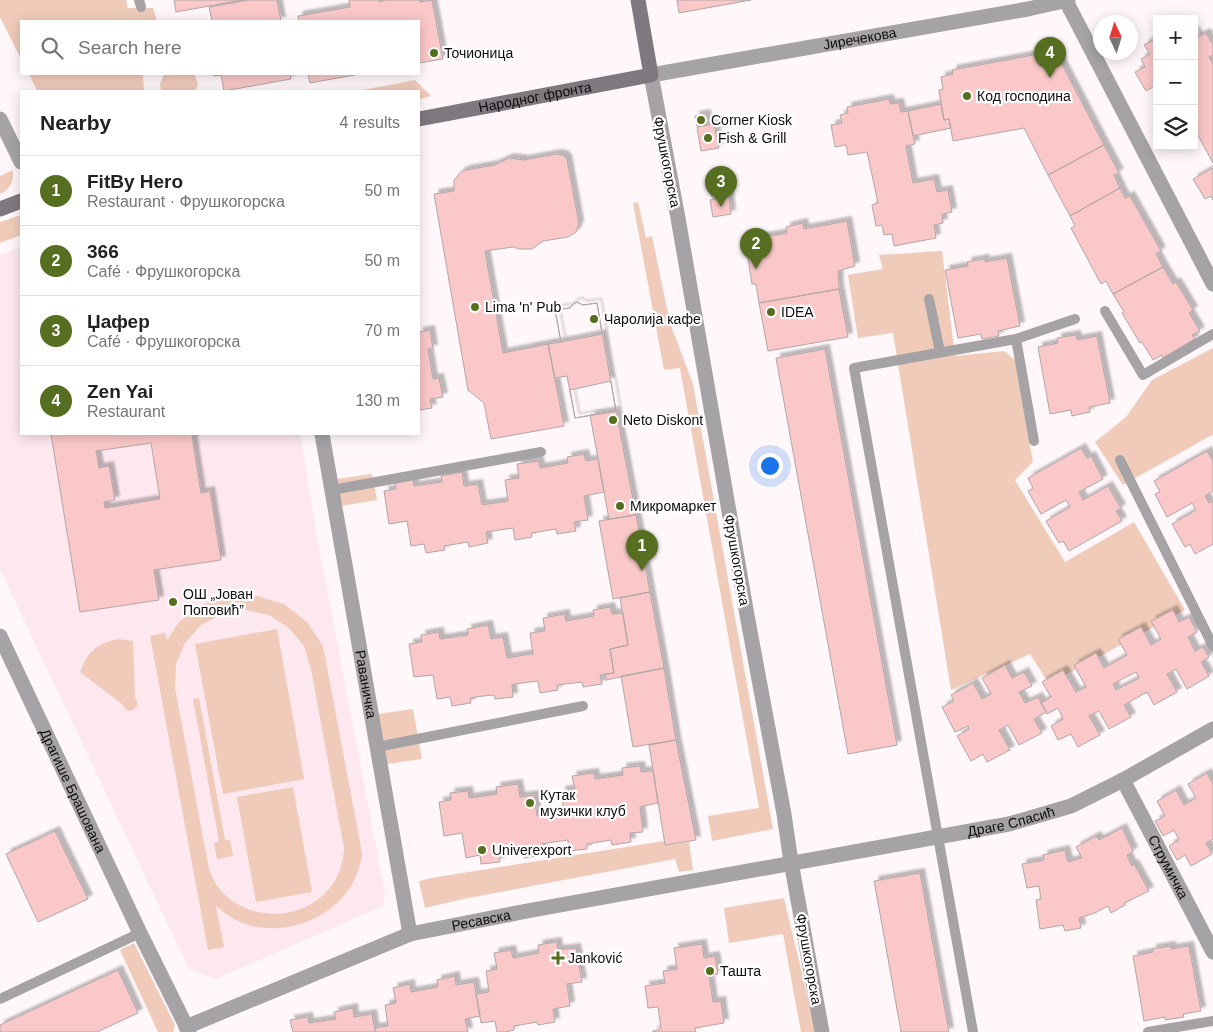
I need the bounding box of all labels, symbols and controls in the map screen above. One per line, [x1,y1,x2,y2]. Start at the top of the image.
north arrow [1093,15,1138,60]
map controls [1153,15,1198,150]
button: + [1153,15,1198,60]
search box [20,20,420,75]
street label: Јиречекова [822,24,898,53]
icon: search [38,34,66,62]
text: Search here [78,37,182,58]
pin: 4 [1034,37,1066,78]
place label: Точионица [444,45,513,61]
marker: Точионица [428,47,440,59]
button: − [1153,60,1198,105]
street label: Народног фронта [477,78,593,116]
place label: Код господина [977,88,1071,104]
marker: Код господина [961,90,973,102]
button: layers [1153,105,1198,150]
text: Nearby [40,111,111,134]
place label: Corner Kiosk [711,112,793,128]
text: 4 results [340,114,400,131]
marker: Corner Kiosk [695,114,707,126]
street label: Фрушкогорска [650,115,684,209]
place label: Fish & Grill [718,130,786,146]
marker: Fish & Grill [702,132,714,144]
pin: 3 [705,166,737,207]
text: FitBy Hero [87,171,183,192]
text: 1 [52,182,60,199]
text: 50 m [364,182,400,199]
text: Restaurant · Фрушкогорска [87,193,285,210]
pin: 2 [740,228,772,269]
text: 366 [87,241,119,262]
text: 2 [52,252,60,269]
text: 50 m [364,252,400,269]
text: Café · Фрушкогорска [87,263,240,280]
place label: Lima 'n' Pub [485,299,561,315]
marker: Lima 'n' Pub [469,301,481,313]
place label: IDEA [781,304,814,320]
marker: IDEA [765,306,777,318]
text: Џафер [87,311,150,332]
place label: Чаролија кафе [604,311,701,327]
marker: Чаролија кафе [588,313,600,325]
text: 3 [52,322,60,339]
text: 70 m [364,322,400,339]
text: Café · Фрушкогорска [87,333,240,350]
text: Zen Yai [87,381,153,402]
text: 4 [52,392,60,409]
text: 130 m [356,392,400,409]
text: Restaurant [87,403,165,420]
place label: Neto Diskont [623,412,703,428]
marker: Neto Diskont [607,414,619,426]
your location [757,453,783,479]
place label: Микромаркет [630,498,717,514]
marker: Микромаркет [614,500,626,512]
street label: Фрушкогорска [721,513,753,607]
pin: 1 [626,530,658,571]
place label: ОШ „Јован Поповић” [183,586,253,618]
marker: ОШ „Јован Поповић” [167,596,179,608]
street label: Раваничка [352,649,380,720]
street label: Драгише Брашована [37,726,109,855]
place label: Кутак музички клуб [540,787,626,819]
marker: Кутак музички клуб [524,797,536,809]
street label: Драге Спасић [966,803,1057,839]
street label: Струмичка [1145,832,1192,902]
place label: Univerexport [492,842,571,858]
marker: Univerexport [476,844,488,856]
street label: Ресавска [450,906,512,934]
street label: Фрушкогорска [793,912,825,1006]
place label: Janković [568,950,622,966]
marker: Janković [552,952,564,964]
place label: Ташта [720,963,761,979]
marker: Ташта [704,965,716,977]

